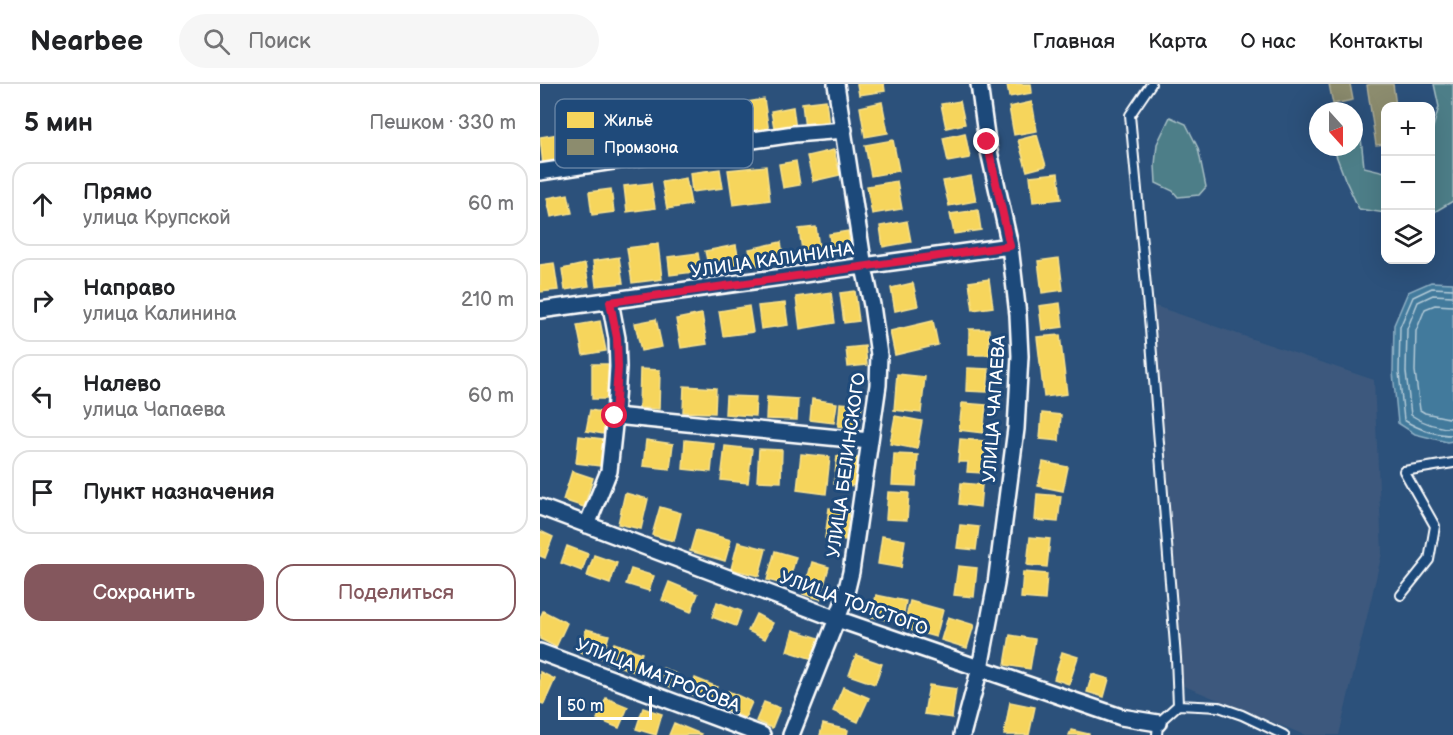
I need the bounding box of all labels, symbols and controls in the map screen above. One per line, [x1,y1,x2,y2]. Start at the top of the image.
search box [179,14,599,68]
text: Nearbee [30,25,143,58]
icon: search [200,25,233,58]
text: Поиск [248,28,311,55]
text: Главная [1032,29,1115,54]
text: Карта [1148,29,1207,54]
text: О нас [1240,29,1296,54]
text: Контакты [1329,29,1423,54]
legend [555,99,753,168]
north arrow [1309,102,1363,156]
map controls [1381,102,1435,264]
button: + [1381,102,1435,156]
text: 5 мин [24,108,93,139]
text: Пешком · 330 m [369,111,516,135]
text: Жильё [604,112,653,131]
route end [973,128,999,154]
text: Промзона [604,139,679,158]
button: − [1381,156,1435,210]
text: Прямо [83,179,152,206]
icon: ahead [26,188,59,221]
text: 60 m [468,192,514,216]
text: улица Крупской [83,206,231,230]
button: layers [1381,210,1435,264]
street label: УЛИЦА КАЛИНИНА [689,239,855,282]
text: Направо [83,275,175,302]
icon: right [26,284,59,317]
text: 210 m [461,288,514,312]
text: улица Калинина [83,302,237,326]
street label: УЛИЦА ЧАПАЕВА [979,335,1010,483]
text: Налево [83,371,161,398]
street label: УЛИЦА БЕЛИНСКОГО [823,371,870,559]
icon: left [26,380,59,413]
text: 60 m [468,384,514,408]
text: улица Чапаева [83,398,226,422]
route start [601,402,627,428]
icon: arrive [26,476,59,509]
text: Пункт назначения [83,479,275,506]
button: Сохранить [24,564,264,621]
button: Поделиться [276,564,516,621]
street label: УЛИЦА ТОЛСТОГО [777,567,931,640]
street label: УЛИЦА МАТРОСОВА [573,634,743,717]
scale bar [558,693,652,720]
text: 50 m [567,697,603,716]

